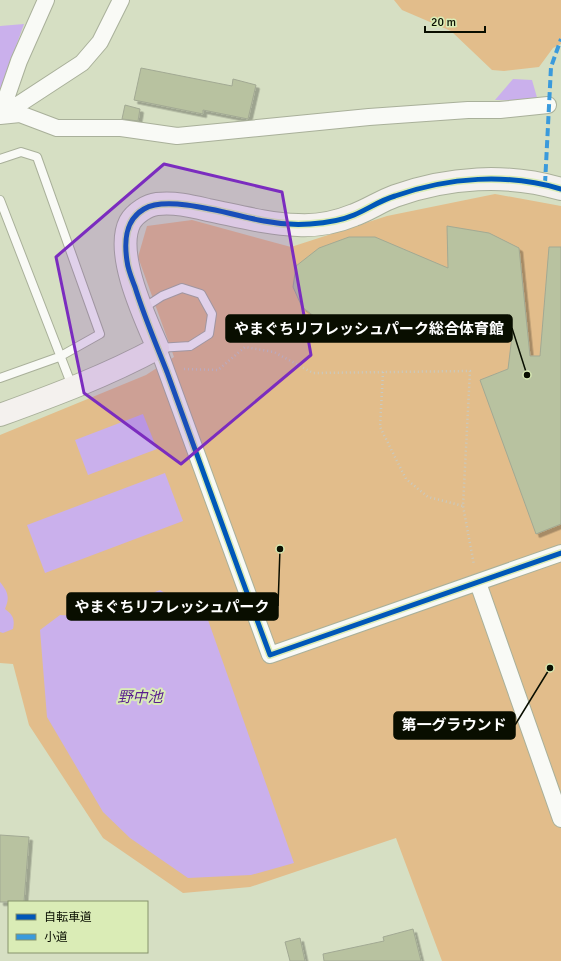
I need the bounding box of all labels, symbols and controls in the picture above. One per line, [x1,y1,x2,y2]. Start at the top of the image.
scale bar [425,8,485,34]
text: 20 m [431,15,456,30]
callout: やまぐちリフレッシュパーク総合体育館 [226,315,512,342]
text: やまぐちリフレッシュパーク総合体育館 [234,320,504,338]
callout: やまぐちリフレッシュパーク [67,593,278,620]
text: やまぐちリフレッシュパーク [74,598,270,616]
water label: 野中池 [117,688,164,706]
callout: 第一グラウンド [394,712,515,739]
text: 第一グラウンド [401,716,507,734]
legend [8,901,148,953]
text: 自転車道 [44,910,92,925]
text: 小道 [44,930,68,945]

